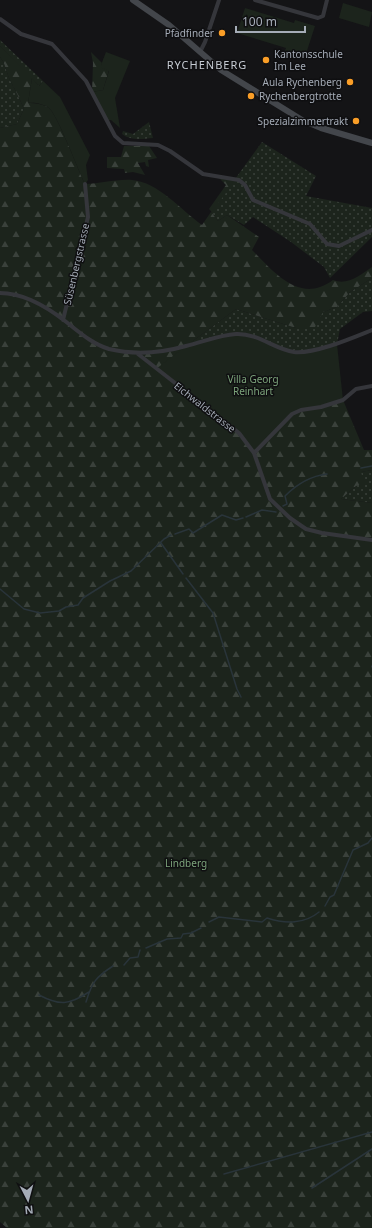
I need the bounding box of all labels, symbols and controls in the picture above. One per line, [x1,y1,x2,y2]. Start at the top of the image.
scale bar [236,8,305,34]
text: 100 m [242,13,277,30]
place label: Pfadfinder [165,26,214,40]
marker: Pfadfinder [217,28,227,38]
place label: Kantonsschule Im Lee [274,47,343,73]
marker: Kantonsschule Im Lee [261,55,271,65]
district label: RYCHENBERG [167,57,247,72]
place label: Aula Rychenberg [263,75,342,89]
marker: Aula Rychenberg [345,77,355,87]
place label: Rychenbergtrotte [259,89,342,103]
marker: Rychenbergtrotte [246,91,256,101]
place label: Spezialzimmertrakt [258,114,348,128]
marker: Spezialzimmertrakt [351,116,361,126]
street label: Süsenbergstrasse [60,221,92,306]
park label: Villa Georg Reinhart [227,372,279,398]
street label: Eichwaldstrasse [171,379,239,436]
park label: Lindberg [165,856,207,870]
north arrow [8,1180,48,1220]
text: N [24,1203,34,1218]

